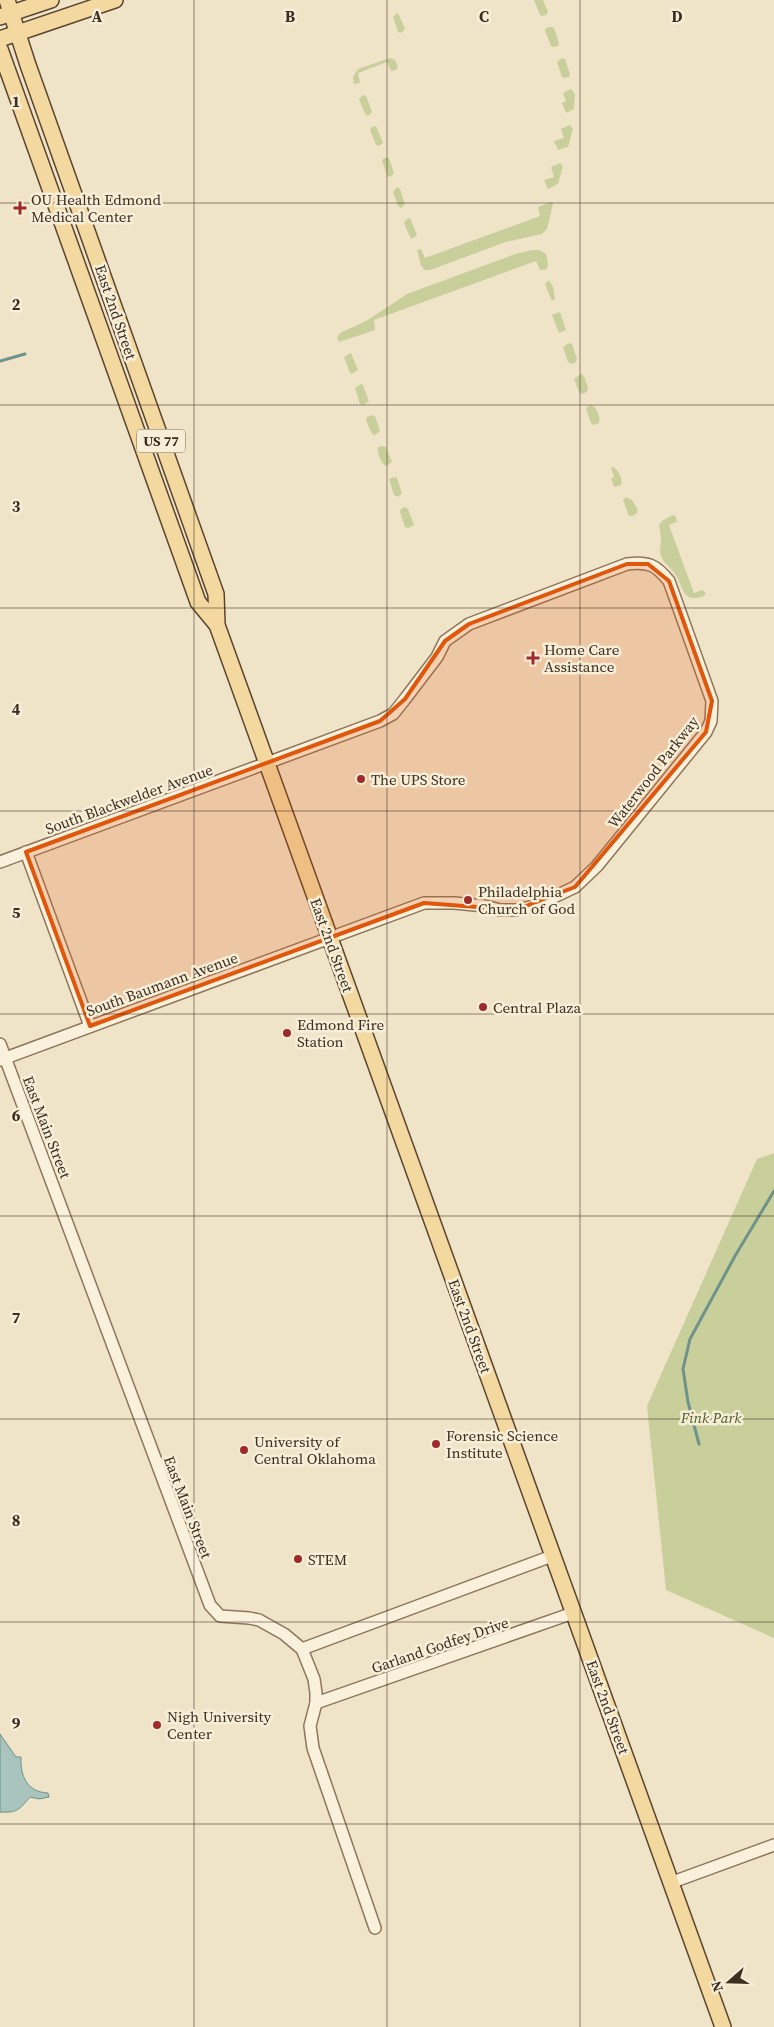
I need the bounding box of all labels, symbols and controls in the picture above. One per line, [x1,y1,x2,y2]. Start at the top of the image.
text: A [92,5,103,27]
text: B [285,5,296,27]
text: C [479,5,489,27]
text: D [671,5,683,27]
text: 1 [12,90,20,112]
place label: OU Health Edmond Medical Center [31,189,162,227]
marker: OU Health Edmond Medical Center [13,201,27,215]
street label: East 2nd Street [90,262,142,362]
text: 2 [12,293,21,315]
road number: US 77 [137,430,185,452]
text: 3 [12,495,21,517]
place label: Home Care Assistance [544,639,620,677]
marker: Home Care Assistance [526,651,540,665]
text: 4 [12,698,21,720]
street label: Waterwood Parkway [603,711,704,832]
street label: South Blackwelder Avenue [42,759,216,839]
place label: The UPS Store [371,769,466,790]
marker: The UPS Store [355,773,367,785]
place label: Philadelphia Church of God [478,881,576,919]
marker: Philadelphia Church of God [462,894,474,906]
street label: East 2nd Street [305,895,359,995]
text: 5 [12,901,21,923]
street label: South Baumann Avenue [83,947,241,1021]
place label: Central Plaza [493,997,581,1018]
marker: Central Plaza [477,1001,489,1013]
place label: Edmond Fire Station [297,1014,385,1052]
marker: Edmond Fire Station [281,1027,293,1039]
street label: East Main Street [18,1073,76,1181]
text: 6 [12,1104,21,1126]
street label: East 2nd Street [443,1276,497,1376]
text: 7 [12,1306,21,1328]
park label: Fink Park [680,1407,742,1428]
place label: Forensic Science Institute [446,1425,559,1463]
place label: University of Central Oklahoma [254,1431,376,1469]
marker: Forensic Science Institute [430,1438,442,1450]
marker: University of Central Oklahoma [238,1444,250,1456]
street label: East Main Street [159,1453,217,1561]
text: 8 [12,1509,20,1531]
place label: STEM [308,1549,347,1570]
marker: STEM [292,1553,304,1565]
street label: Garland Godfey Drive [369,1612,512,1678]
street label: East 2nd Street [581,1657,635,1757]
place label: Nigh University Center [167,1706,271,1744]
text: 9 [12,1712,21,1734]
marker: Nigh University Center [151,1719,163,1731]
north arrow [704,1957,754,2007]
text: N [706,1978,728,1995]

